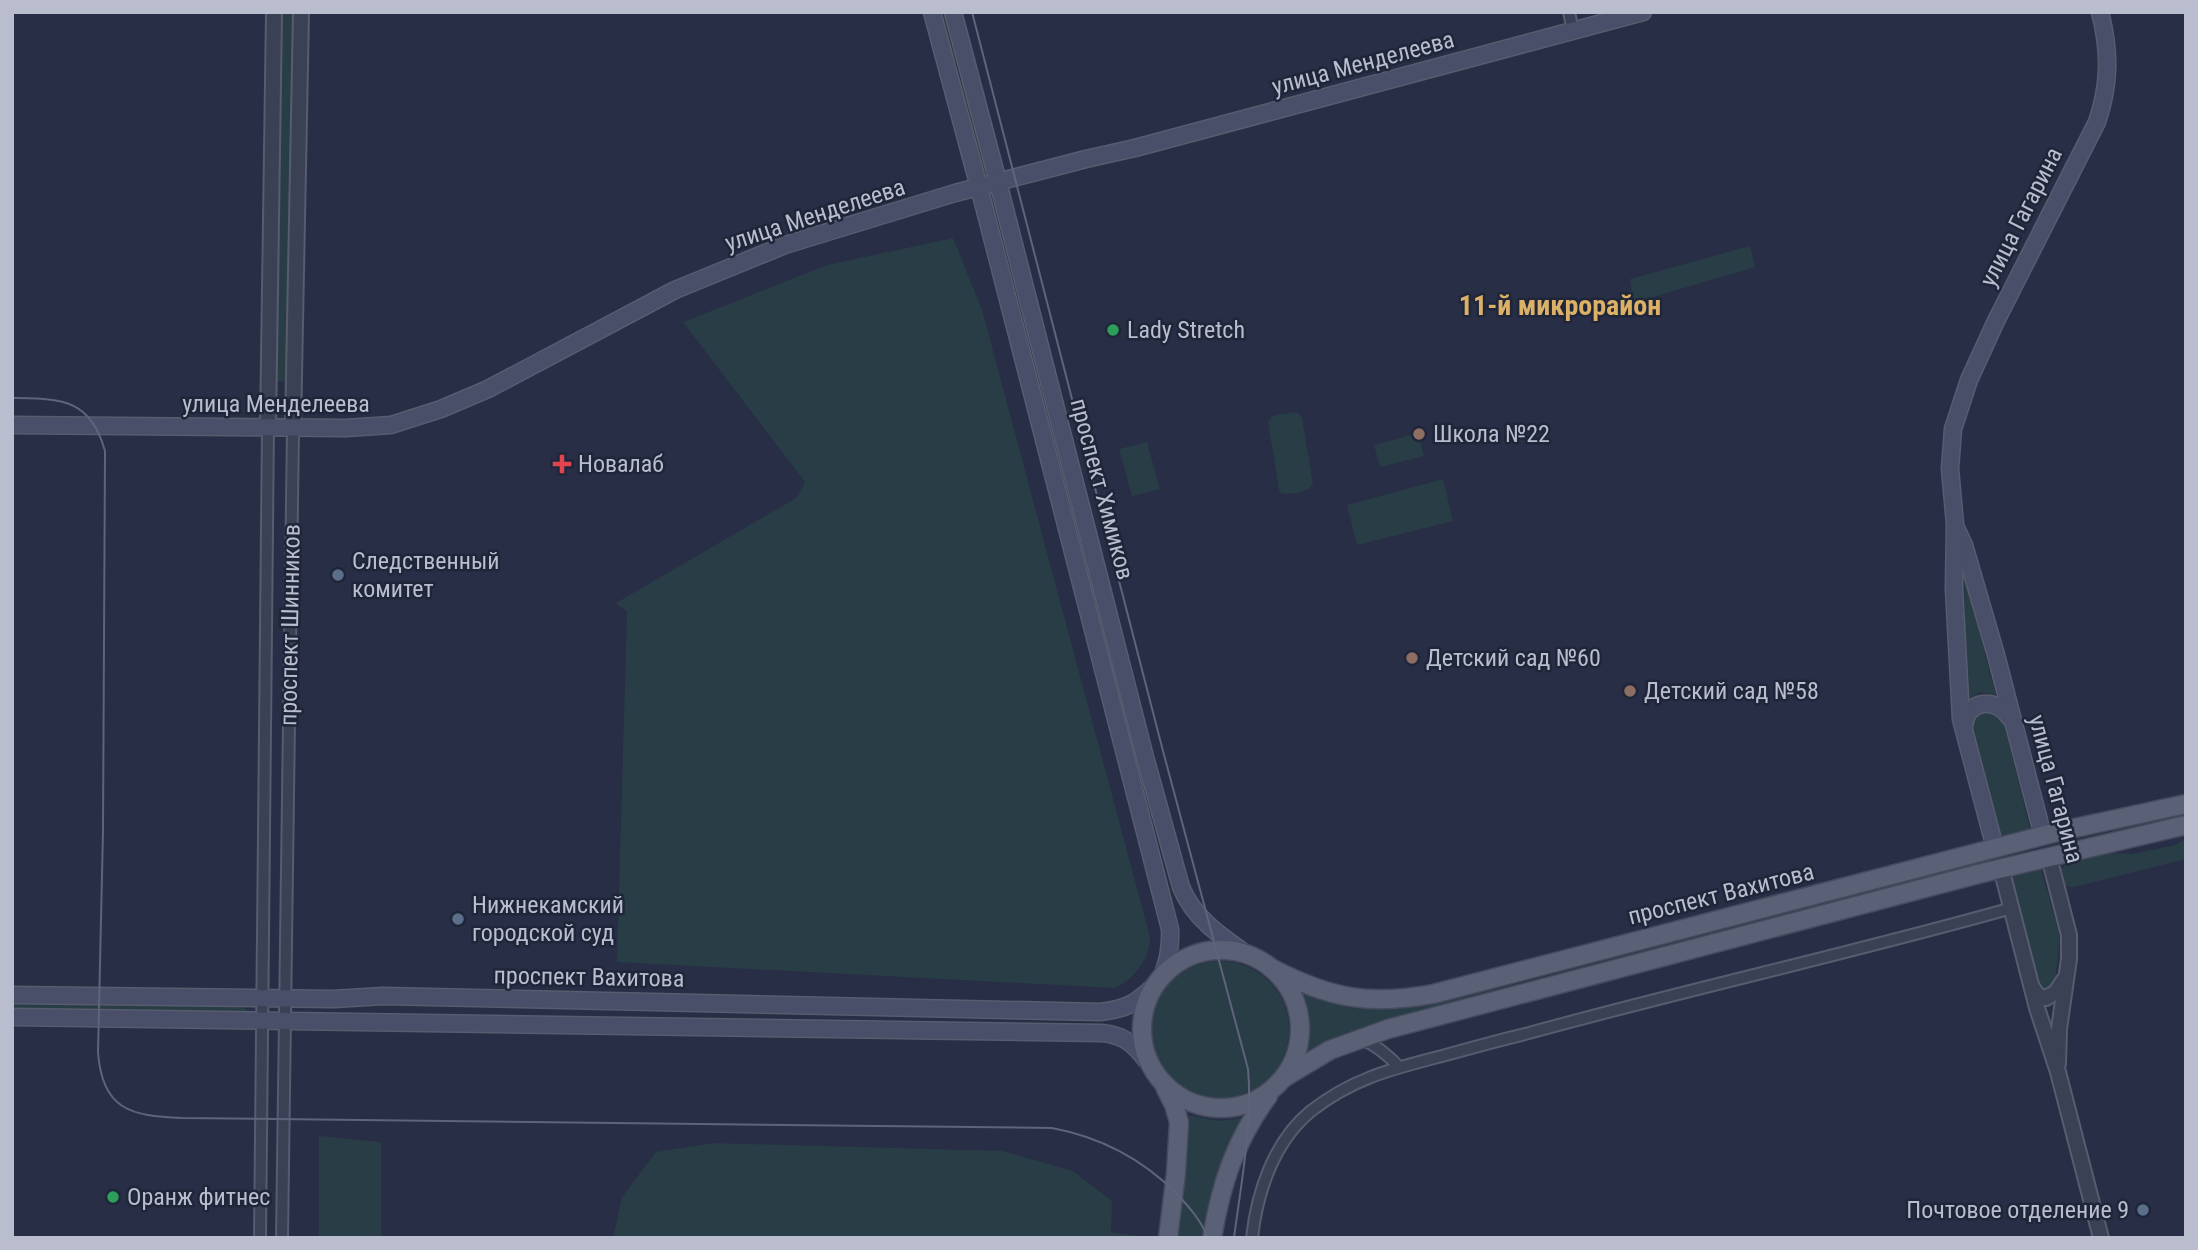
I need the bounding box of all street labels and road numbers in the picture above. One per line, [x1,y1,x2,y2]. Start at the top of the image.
street label: улица Менделеева [1269,25,1457,101]
street label: улица Гагарина [1974,143,2068,291]
street label: улица Менделеева [721,173,909,257]
street label: улица Менделеева [182,390,370,418]
street label: проспект Химиков [1064,395,1140,583]
street label: проспект Шинников [274,524,306,726]
street label: улица Гагарина [2023,712,2089,866]
street label: проспект Вахитова [1625,857,1817,931]
street label: проспект Вахитова [493,961,685,993]

